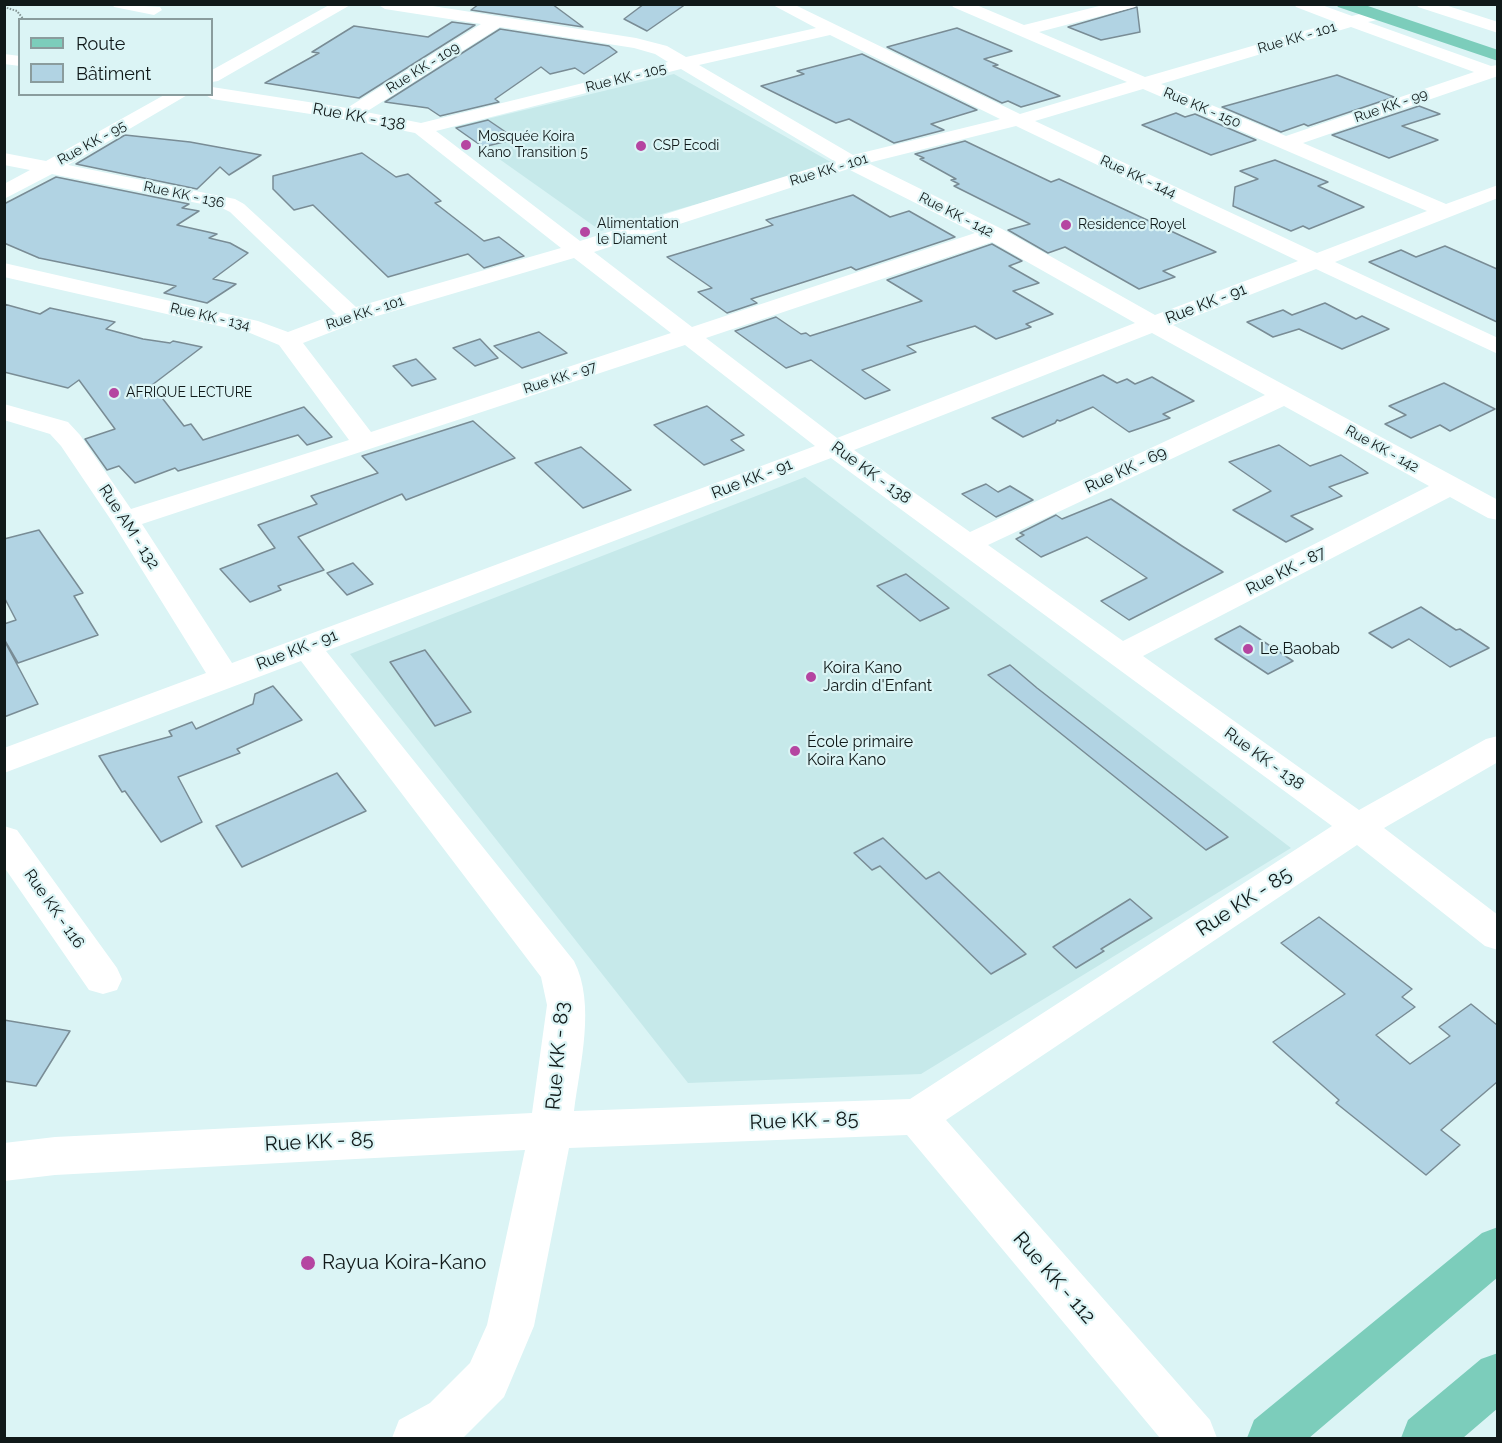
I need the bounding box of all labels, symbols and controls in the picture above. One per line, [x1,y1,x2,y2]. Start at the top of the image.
legend [18,18,213,96]
street label: Rue KK - 101 [1256,19,1338,57]
text: Route [76,33,125,54]
street label: Rue KK - 109 [383,39,463,97]
street label: Rue KK - 105 [584,60,668,96]
text: Bâtiment [76,63,151,84]
street label: Rue KK - 150 [1161,84,1243,132]
street label: Rue KK - 99 [1352,86,1430,126]
street label: Rue KK - 138 [311,99,407,135]
street label: Rue KK - 95 [55,117,129,169]
place label: Mosquée Koira Kano Transition 5 [478,129,588,162]
marker: Mosquée Koira Kano Transition 5 [459,138,473,152]
place label: CSP Ecodi [653,138,719,154]
marker: CSP Ecodi [634,139,648,153]
street label: Rue KK - 101 [788,150,870,190]
street label: Rue KK - 144 [1098,152,1178,202]
street label: Rue KK - 136 [142,178,226,212]
street label: Rue KK - 142 [916,189,996,241]
place label: Alimentation le Diament [597,216,679,249]
place label: Residence Royel [1078,217,1186,233]
marker: Residence Royel [1059,218,1073,232]
marker: Alimentation le Diament [578,225,592,239]
street label: Rue KK - 91 [1163,280,1249,328]
street label: Rue KK - 101 [324,293,406,333]
street label: Rue KK - 134 [169,300,251,334]
street label: Rue KK - 97 [521,358,599,398]
place label: AFRIQUE LECTURE [126,385,252,401]
marker: AFRIQUE LECTURE [107,386,121,400]
street label: Rue KK - 142 [1342,422,1422,476]
street label: Rue KK - 138 [827,438,915,508]
street label: Rue KK - 69 [1082,443,1170,497]
street label: Rue KK - 91 [709,455,795,503]
street label: Rue AM - 132 [95,481,163,573]
street label: Rue KK - 87 [1243,543,1329,599]
street label: Rue KK - 91 [254,626,340,674]
place label: Le Baobab [1260,639,1340,659]
marker: Le Baobab [1241,642,1255,656]
place label: Koira Kano Jardin d'Enfant [823,658,932,696]
marker: Koira Kano Jardin d'Enfant [804,670,818,684]
street label: Rue KK - 138 [1220,724,1308,794]
place label: École primaire Koira Kano [807,732,913,770]
marker: École primaire Koira Kano [788,744,802,758]
street label: Rue KK - 85 [1192,862,1296,942]
street label: Rue KK - 116 [20,866,88,952]
street label: Rue KK - 83 [541,1001,575,1111]
street label: Rue KK - 85 [749,1107,859,1135]
street label: Rue KK - 85 [264,1127,374,1157]
street label: Rue KK - 112 [1008,1227,1100,1329]
place label: Rayua Koira-Kano [322,1251,486,1275]
marker: Rayua Koira-Kano [299,1254,317,1272]

